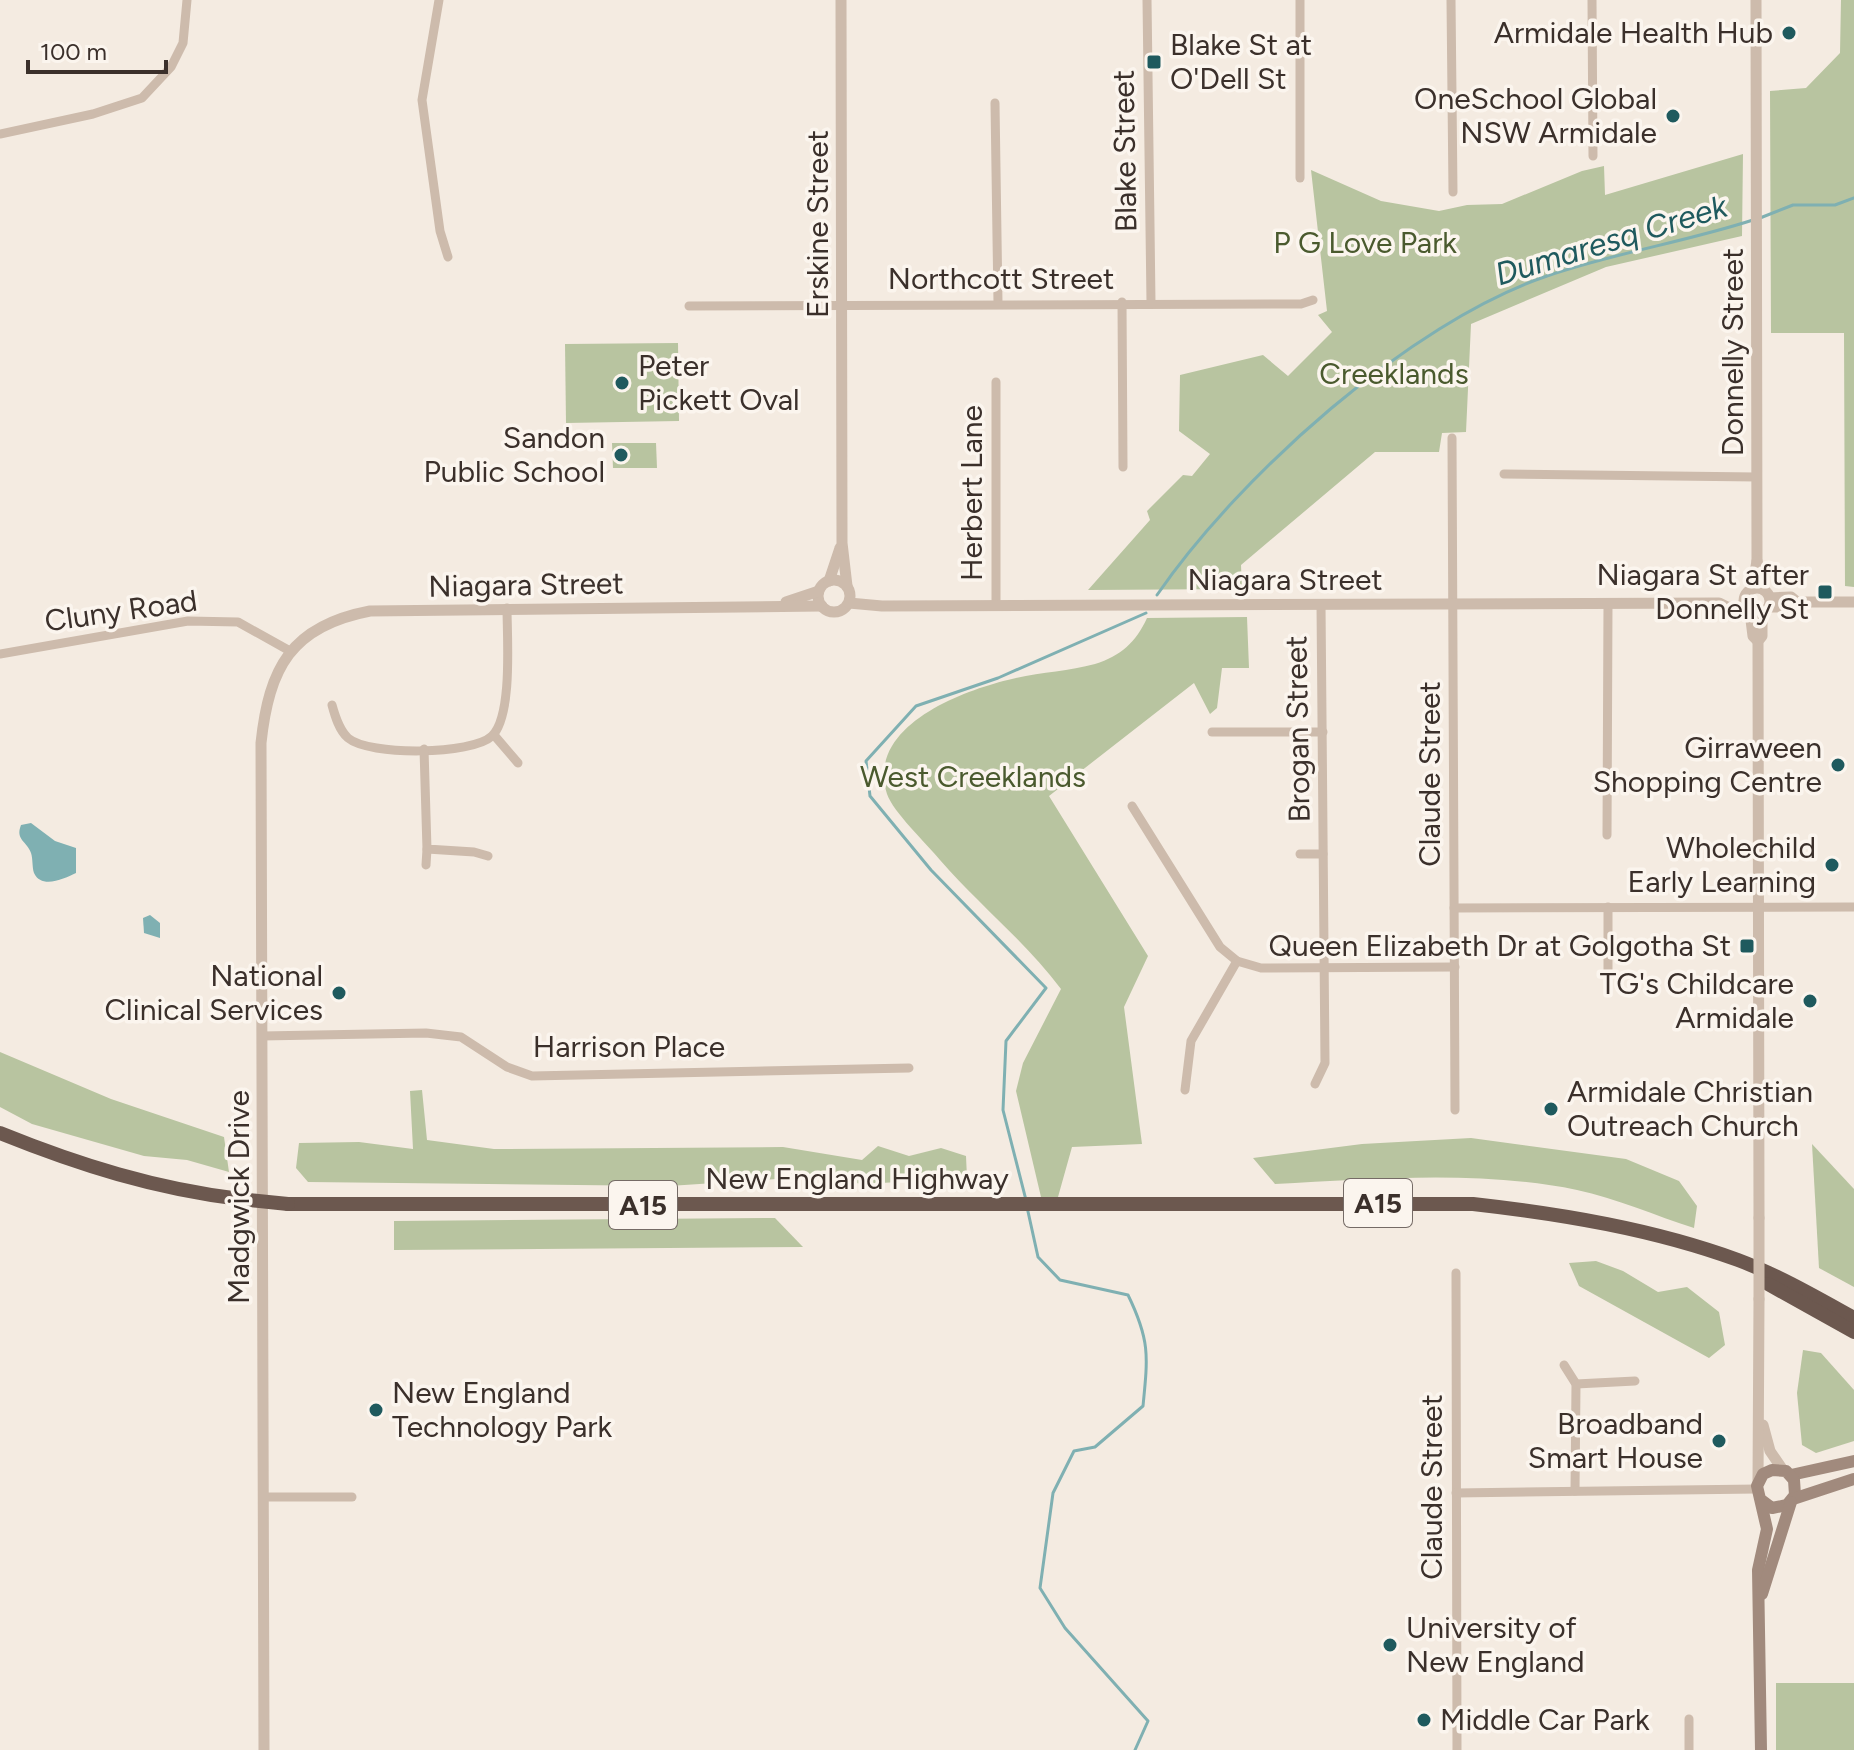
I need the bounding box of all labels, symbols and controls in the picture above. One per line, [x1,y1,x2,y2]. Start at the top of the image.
place label: Armidale Health Hub [1494,14,1773,51]
scale bar [28,24,166,74]
marker: Armidale Health Hub [1780,24,1798,42]
place label: Blake St at O'Dell St [1170,26,1312,97]
text: 100 m [40,37,107,66]
marker: Blake St at O'Dell St [1145,53,1163,71]
street label: Blake Street [1105,70,1144,232]
place label: OneSchool Global NSW Armidale [1414,80,1657,151]
marker: OneSchool Global NSW Armidale [1664,107,1682,125]
street label: Erskine Street [799,130,836,318]
water label: Dumaresq Creek [1490,186,1733,293]
park label: P G Love Park [1273,224,1457,261]
street label: Donnelly Street [1714,248,1751,456]
street label: Northcott Street [888,260,1114,297]
place label: Peter Pickett Oval [638,347,800,418]
park label: Creeklands [1319,355,1469,392]
marker: Peter Pickett Oval [613,374,631,392]
street label: Herbert Lane [953,405,990,581]
place label: Sandon Public School [423,419,605,490]
marker: Sandon Public School [612,446,630,464]
place label: Niagara St after Donnelly St [1596,556,1809,627]
street label: Niagara Street [1187,561,1383,598]
street label: Niagara Street [428,564,624,605]
street label: Cluny Road [42,581,200,640]
marker: Niagara St after Donnelly St [1816,583,1834,601]
street label: Brogan Street [1277,635,1318,823]
street label: Claude Street [1411,681,1448,867]
place label: Girraween Shopping Centre [1593,729,1822,800]
marker: Girraween Shopping Centre [1829,756,1847,774]
park label: West Creeklands [860,758,1086,795]
place label: Wholechild Early Learning [1628,829,1816,900]
marker: Wholechild Early Learning [1823,856,1841,874]
place label: Queen Elizabeth Dr at Golgotha St [1269,927,1731,964]
marker: Queen Elizabeth Dr at Golgotha St [1738,937,1756,955]
place label: National Clinical Services [104,957,323,1028]
place label: TG's Childcare Armidale [1600,965,1794,1036]
marker: National Clinical Services [330,984,348,1002]
marker: TG's Childcare Armidale [1801,992,1819,1010]
street label: Harrison Place [533,1028,725,1065]
place label: Armidale Christian Outreach Church [1567,1073,1813,1144]
street label: Madgwick Drive [220,1090,257,1304]
marker: Armidale Christian Outreach Church [1542,1100,1560,1118]
street label: New England Highway [705,1160,1009,1197]
road number: A15 [1344,1179,1412,1227]
road number: A15 [609,1181,677,1229]
place label: New England Technology Park [392,1374,613,1445]
street label: Claude Street [1413,1394,1450,1580]
marker: New England Technology Park [367,1401,385,1419]
place label: Broadband Smart House [1528,1405,1703,1476]
marker: Broadband Smart House [1710,1432,1728,1450]
place label: University of New England [1406,1609,1584,1680]
marker: University of New England [1381,1636,1399,1654]
place label: Middle Car Park [1440,1701,1650,1738]
marker: Middle Car Park [1415,1711,1433,1729]

